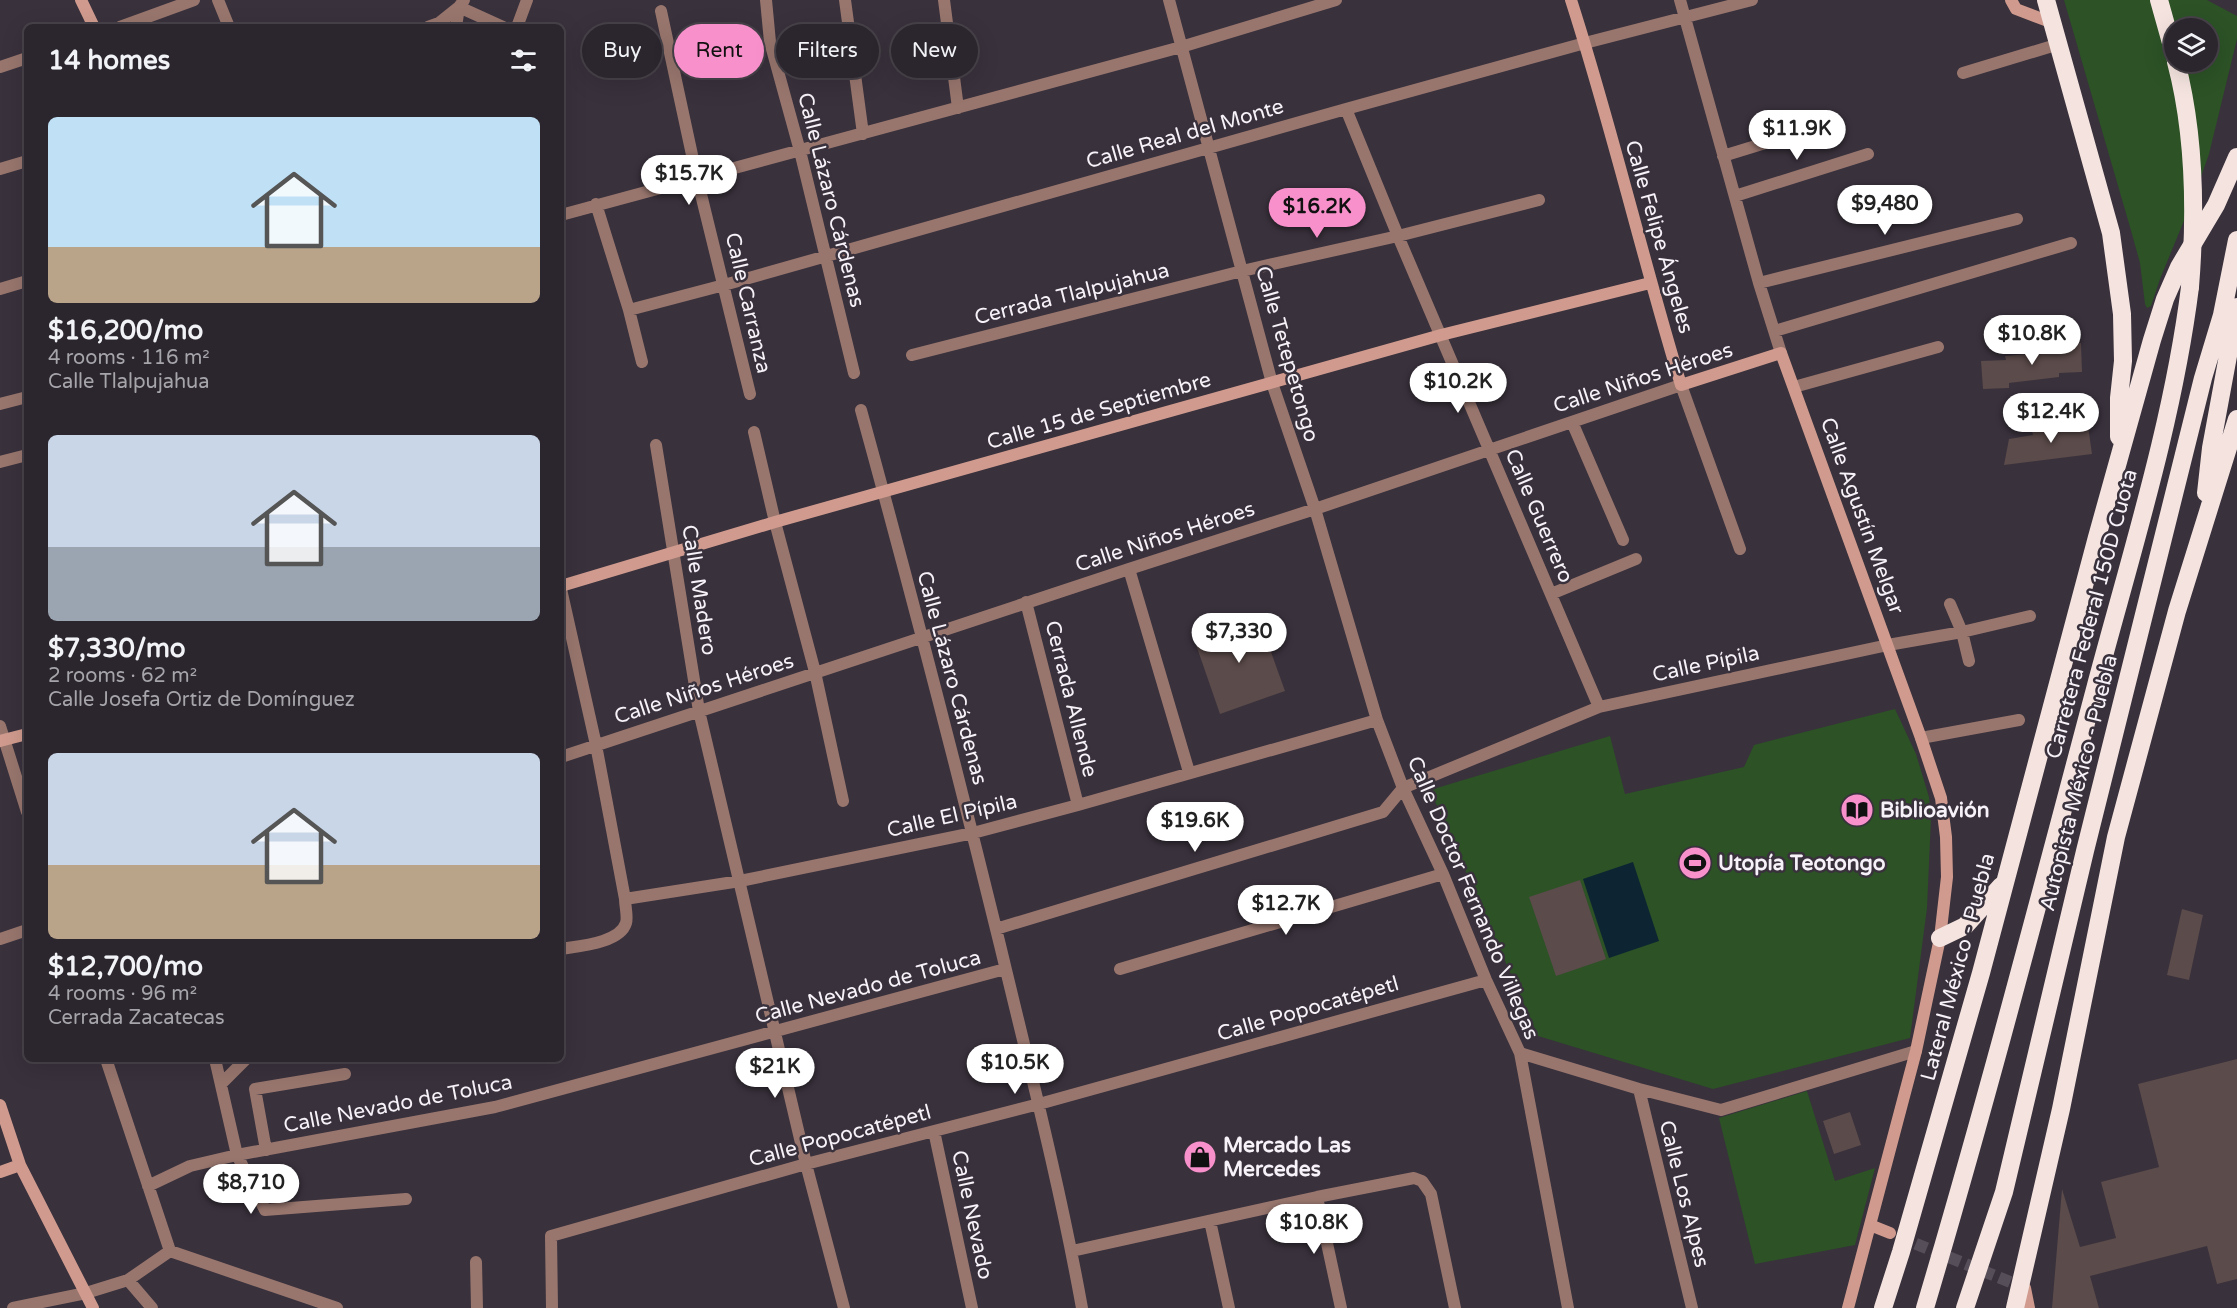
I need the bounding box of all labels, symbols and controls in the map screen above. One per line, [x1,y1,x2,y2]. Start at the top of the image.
map controls [2164,18,2218,72]
button: layers [2164,18,2218,72]
chip: Buy [582,24,662,78]
chip: Rent [674,24,764,78]
chip: Filters [776,24,879,78]
chip: New [891,24,978,78]
icon: filters [507,44,540,77]
text: 14 homes [48,45,170,76]
street label: Calle Lázaro Cárdenas [792,90,870,310]
street label: Calle Real del Monte [1083,94,1287,174]
pin: $11.9K [1748,110,1846,161]
text: $11.9K [1763,117,1831,141]
street label: Calle Felipe Ángeles [1619,138,1699,336]
pin: $15.7K [640,155,738,206]
icon: home [240,156,348,264]
text: $15.7K [655,162,723,186]
pin: $9,480 [1836,185,1934,236]
pin: $16.2K [1268,188,1366,239]
text: $9,480 [1851,192,1919,216]
text: $16.2K [1283,195,1351,219]
street label: Calle Carranza [720,230,776,376]
street label: Cerrada Tlalpujahua [972,258,1172,330]
street label: Calle Tetepetongo [1250,263,1324,445]
text: $16,200/mo [48,315,203,346]
pin: $10.8K [1983,315,2081,366]
text: $10.8K [1998,322,2066,346]
street label: Calle Niños Héroes [1550,337,1736,419]
text: 4 rooms · 116 m² [48,346,210,370]
pin: $10.2K [1409,363,1507,414]
street label: Calle 15 de Septiembre [984,367,1214,455]
text: Calle Tlalpujahua [48,370,210,394]
text: $10.2K [1424,370,1492,394]
pin: $12.4K [2002,393,2100,444]
text: $12.4K [2017,400,2085,424]
street label: Calle Agustín Melgar [1815,414,1909,618]
street label: Calle Guerrero [1500,445,1578,587]
street label: Carretera Federal 150D Cuota [2041,466,2143,762]
icon: home [240,474,348,582]
street label: Calle Niños Héroes [1072,496,1258,578]
street label: Calle Madero [676,523,722,657]
street label: Calle Lázaro Cárdenas [911,568,993,788]
pin: $7,330 [1190,613,1288,664]
street label: Cerrada Allende [1039,618,1103,780]
text: $7,330 [1206,620,1272,644]
text: $7,330/mo [48,633,186,664]
street label: Calle Pípila [1650,640,1762,688]
street label: Calle Niños Héroes [611,648,797,730]
street label: Autopista México - Puebla [2035,652,2123,914]
text: 2 rooms · 62 m² [48,664,197,688]
text: Calle Josefa Ortiz de Domínguez [48,688,355,712]
street label: Calle Doctor Fernando Villegas [1402,753,1544,1043]
street label: Calle El Pípila [884,789,1020,843]
icon: home [240,792,348,900]
library icon: Biblioavión [1839,792,1875,828]
place label: Biblioavión [1880,798,1990,823]
pin: $19.6K [1146,802,1244,853]
text: $19.6K [1161,809,1229,833]
sports icon: Utopía Teotongo [1677,845,1713,881]
street label: Lateral México - Puebla [1916,850,2000,1084]
place label: Utopía Teotongo [1718,851,1886,876]
pin: $12.7K [1237,885,1335,936]
text: $12.7K [1252,892,1320,916]
street label: Calle Nevado de Toluca [752,945,984,1029]
text: $12,700/mo [48,951,203,982]
street label: Calle Popocatépetl [1214,971,1402,1047]
text: 4 rooms · 96 m² [48,982,197,1006]
text: Cerrada Zacatecas [48,1006,225,1030]
pin: $10.5K [966,1044,1064,1095]
pin: $21K [739,1048,811,1099]
text: $10.5K [981,1051,1049,1075]
text: $21K [750,1055,800,1079]
street label: Calle Nevado de Toluca [281,1070,515,1138]
street label: Calle Popocatépetl [746,1100,934,1172]
street label: Calle Los Alpes [1654,1118,1714,1270]
place label: Mercado Las Mercedes [1223,1133,1351,1182]
shop icon: Mercado Las Mercedes [1182,1139,1218,1175]
street label: Calle Nevado [946,1148,998,1282]
pin: $8,710 [202,1164,300,1215]
text: $8,710 [217,1171,285,1195]
pin: $10.8K [1265,1204,1363,1255]
text: $10.8K [1280,1211,1348,1235]

